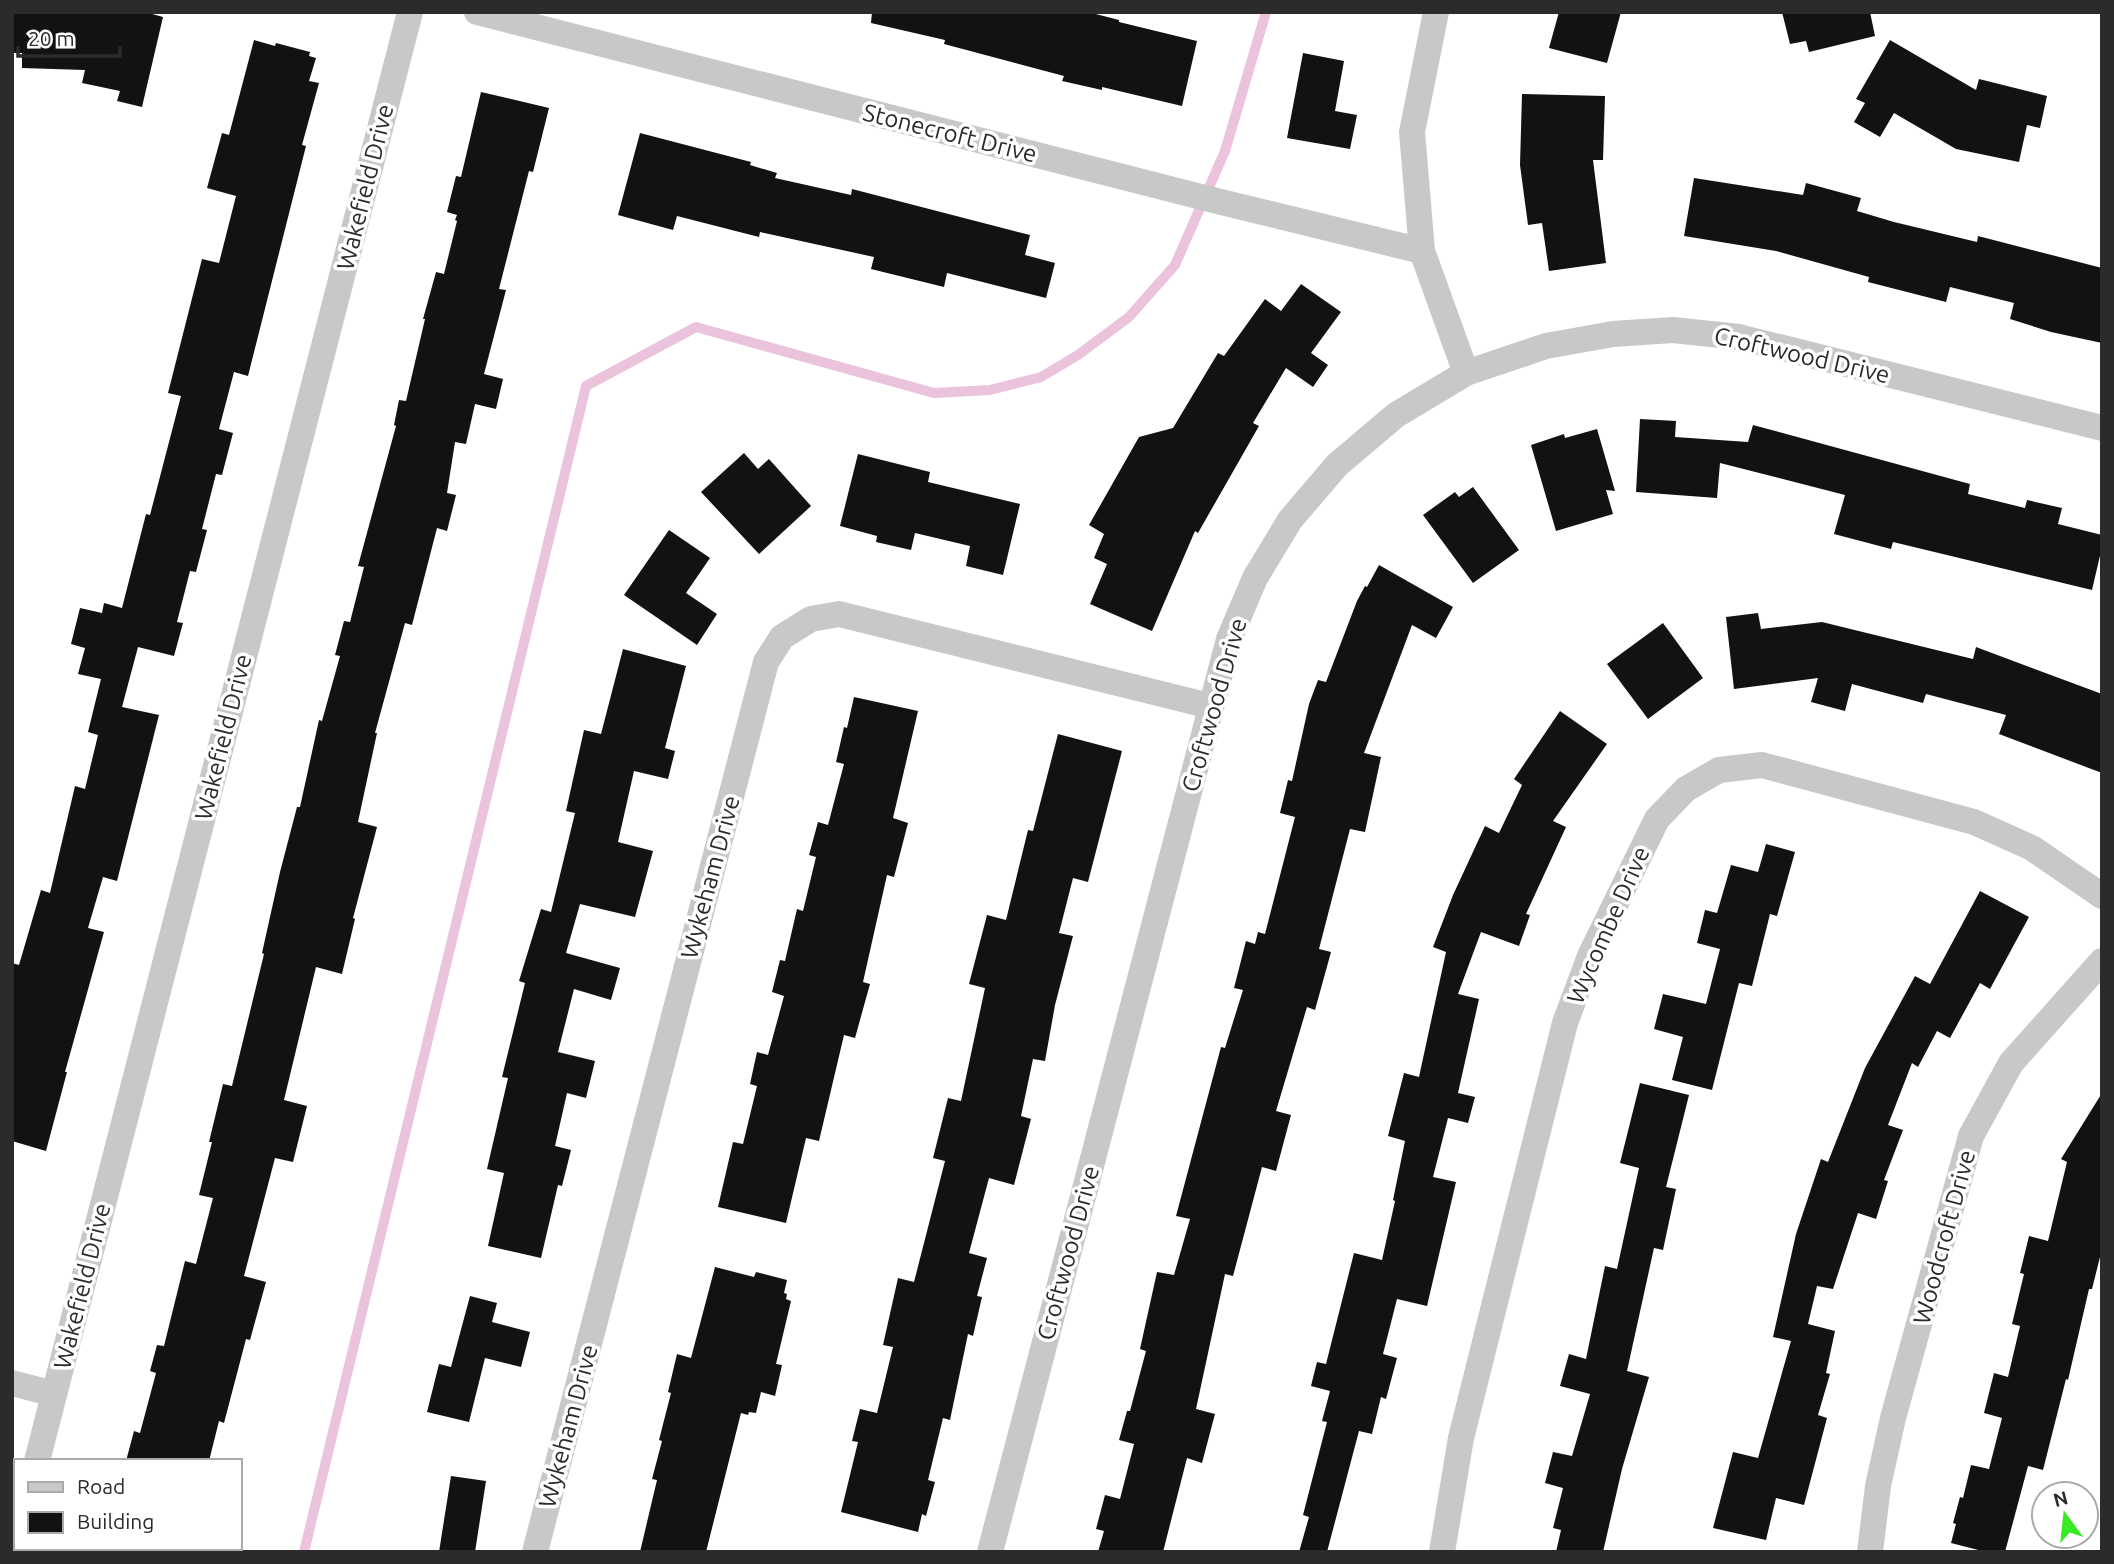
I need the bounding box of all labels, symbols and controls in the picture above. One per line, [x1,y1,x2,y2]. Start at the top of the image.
scale bar [18,14,119,58]
text: 20 m [28,26,75,50]
street label: Stonecroft Drive [860,98,1040,168]
street label: Wakefield Drive [331,101,399,273]
street label: Croftwood Drive [1712,322,1892,388]
street label: Croftwood Drive [1176,615,1252,795]
street label: Wakefield Drive [189,651,257,823]
street label: Wykeham Drive [675,793,745,961]
street label: Wycombe Drive [1561,842,1655,1008]
street label: Woodcroft Drive [1908,1147,1980,1327]
street label: Croftwood Drive [1032,1163,1104,1343]
street label: Wakefield Drive [48,1200,116,1372]
street label: Wykeham Drive [533,1342,603,1510]
legend [14,1459,242,1550]
text: Road [77,1474,125,1498]
north arrow [2030,1480,2100,1550]
text: N [2051,1486,2070,1511]
text: Building [77,1509,154,1533]

